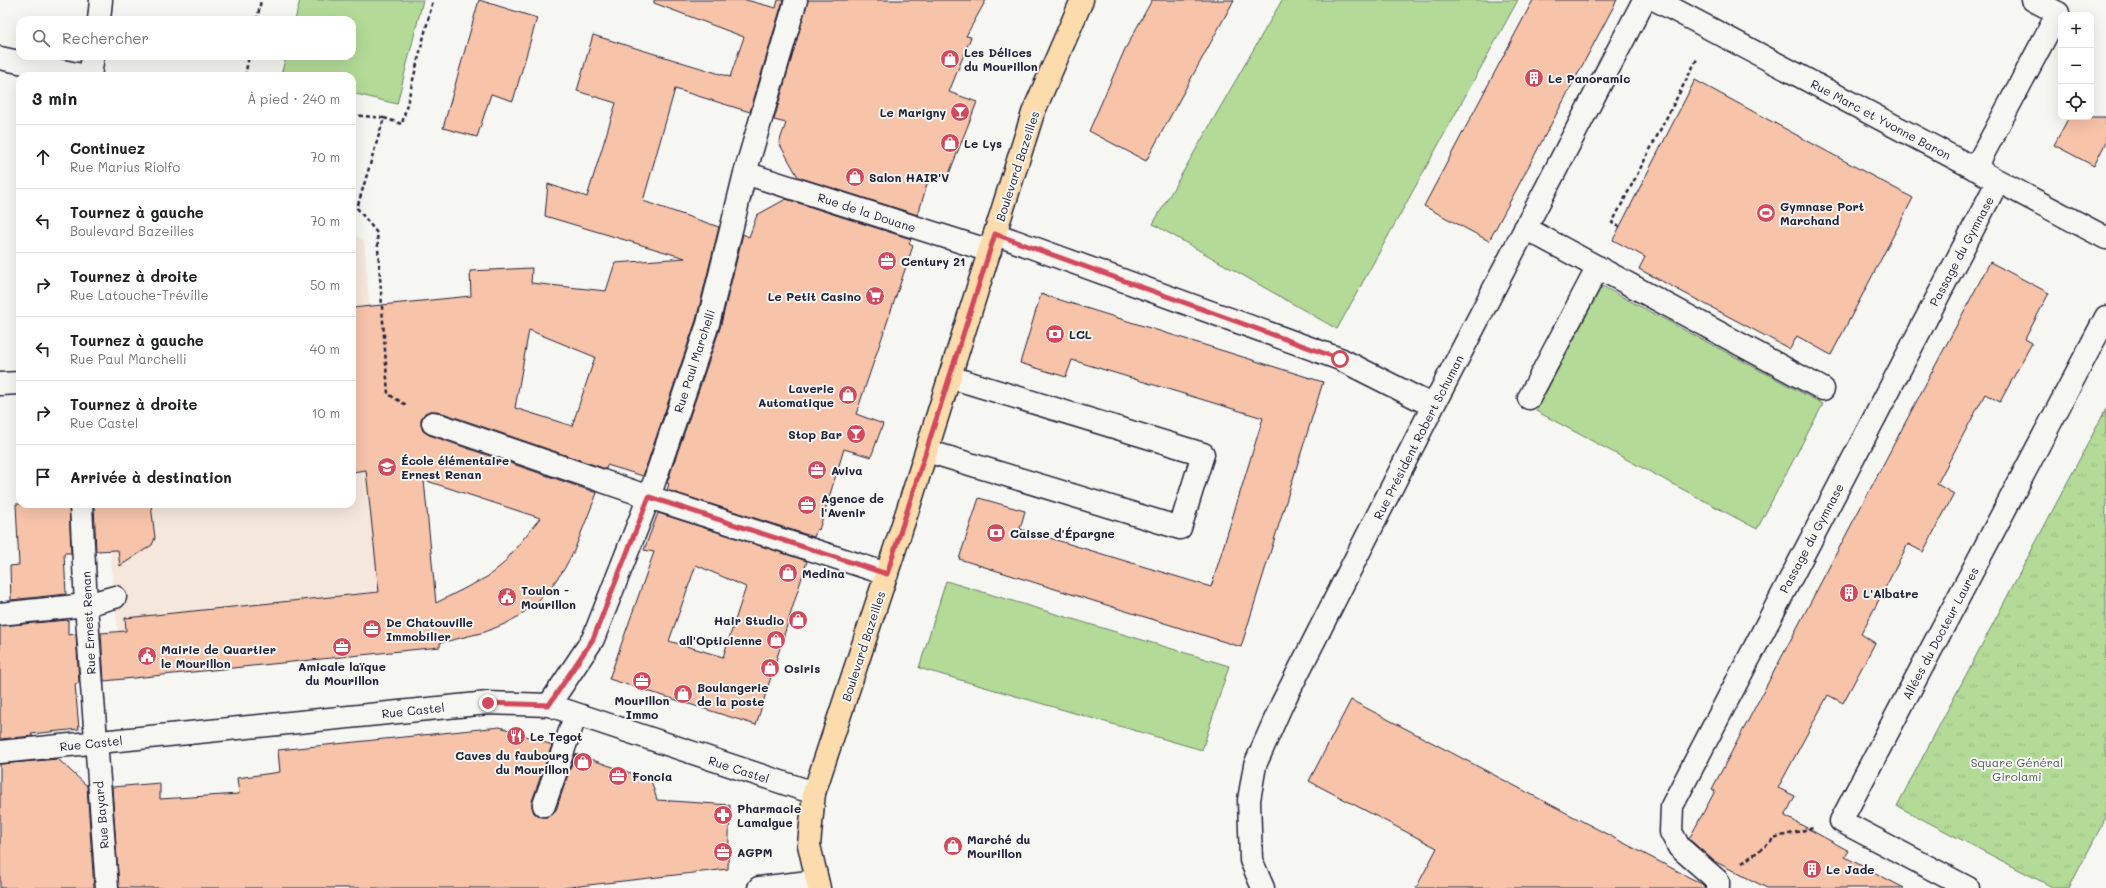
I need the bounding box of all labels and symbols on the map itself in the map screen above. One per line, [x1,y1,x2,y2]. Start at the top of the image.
place label: Les Délices du Mourillon [964,44,1038,74]
shop icon: Les Délices du Mourillon [939,48,961,70]
building icon: Le Panoramic [1523,67,1545,89]
place label: Le Panoramic [1548,70,1631,86]
street label: Rue Marc et Yvonne Baron [1808,75,1954,163]
bar icon: Le Marigny [949,101,971,123]
place label: Le Marigny [880,104,946,120]
street label: Boulevard Bazeilles [992,109,1042,223]
shop icon: Le Lys [939,132,961,154]
place label: Le Lys [964,135,1002,151]
shop icon: Salon HAIR'V [844,166,866,188]
place label: Salon HAIR'V [869,169,949,185]
street label: Rue de la Douane [816,189,918,235]
street label: Passage du Gymnase [1925,193,1997,309]
place label: Gymnase Port Marchand [1780,198,1864,228]
sports icon: Gymnase Port Marchand [1755,202,1777,224]
office icon: Century 21 [876,250,898,272]
place label: Century 21 [901,253,965,269]
supermarket icon: Le Petit Casino [864,285,886,307]
place label: Le Petit Casino [768,288,861,304]
street label: Rue Paul Marchelli [670,307,718,415]
bank icon: LCL [1044,323,1066,345]
place label: LCL [1069,326,1092,342]
route start [1331,350,1349,368]
street label: Rue Président Robert Schuman [1369,352,1467,522]
place label: Laverie Automatique [758,380,834,410]
shop icon: Laverie Automatique [837,384,859,406]
bar icon: Stop Bar [845,423,867,445]
place label: Stop Bar [788,426,842,442]
place label: École élémentaire Ernest Renan [401,452,509,482]
school or university icon: École élémentaire Ernest Renan [376,456,398,478]
office icon: Aviva [806,459,828,481]
place label: Aviva [831,462,863,478]
street label: Passage du Gymnase [1775,480,1847,596]
place label: Agence de l'Avenir [821,490,884,520]
office icon: Agence de l'Avenir [796,494,818,516]
bank icon: Caisse d'Épargne [985,522,1007,544]
place label: Caisse d'Épargne [1010,525,1115,541]
shop icon: Medina [777,562,799,584]
street label: Allées du Docteur Laures [1898,564,1982,702]
place label: Medina [802,565,845,581]
street label: Rue Ernest Renan [77,571,99,675]
place label: Toulon - Mourillon [521,582,576,612]
building icon: L'Albatre [1838,582,1860,604]
place label: L'Albatre [1863,585,1919,601]
public building icon: Toulon - Mourillon [496,586,518,608]
street label: Boulevard Bazeilles [838,589,888,703]
shop icon: Hair Studio [787,609,809,631]
place label: Hair Studio [714,612,784,628]
place label: De Chatouville Immobilier [386,614,473,644]
office icon: De Chatouville Immobilier [361,618,383,640]
shop icon: all'Opticienne [765,629,787,651]
place label: all'Opticienne [679,632,762,648]
office icon: Amicale laïque du Mourillon [331,636,353,658]
place label: Mairie de Quartier le Mourillon [161,641,276,671]
public building icon: Mairie de Quartier le Mourillon [136,645,158,667]
shop icon: Osiris [759,657,781,679]
place label: Amicale laïque du Mourillon [298,658,386,688]
place label: Osiris [784,660,820,676]
office icon: Mourillon Immo [631,670,653,692]
place label: Boulangerie de la poste [697,679,769,709]
shop icon: Boulangerie de la poste [672,683,694,705]
place label: Mourillon Immo [615,692,670,722]
route end [479,694,497,712]
street label: Rue Castel [381,699,445,721]
restaurant icon: Le Tegot [505,725,527,747]
place label: Le Tegot [530,728,582,744]
street label: Rue Castel [59,732,123,754]
place label: Caves du faubourg du Mourillon [455,747,569,777]
shop icon: Caves du faubourg du Mourillon [572,751,594,773]
street label: Rue Castel [707,752,771,786]
park label: Square Général Girolami [1971,754,2063,784]
office icon: Foncia [607,765,629,787]
place label: Foncia [632,768,672,784]
street label: Rue Bayard [90,780,112,849]
place label: Pharmacie Lamalgue [737,800,801,830]
pharmacy icon: Pharmacie Lamalgue [712,804,734,826]
place label: Marché du Mourillon [967,831,1031,861]
shop icon: Marché du Mourillon [942,835,964,857]
office icon: AGPM [712,841,734,863]
place label: AGPM [737,844,773,860]
building icon: Le Jade [1801,858,1823,880]
place label: Le Jade [1826,861,1874,877]

